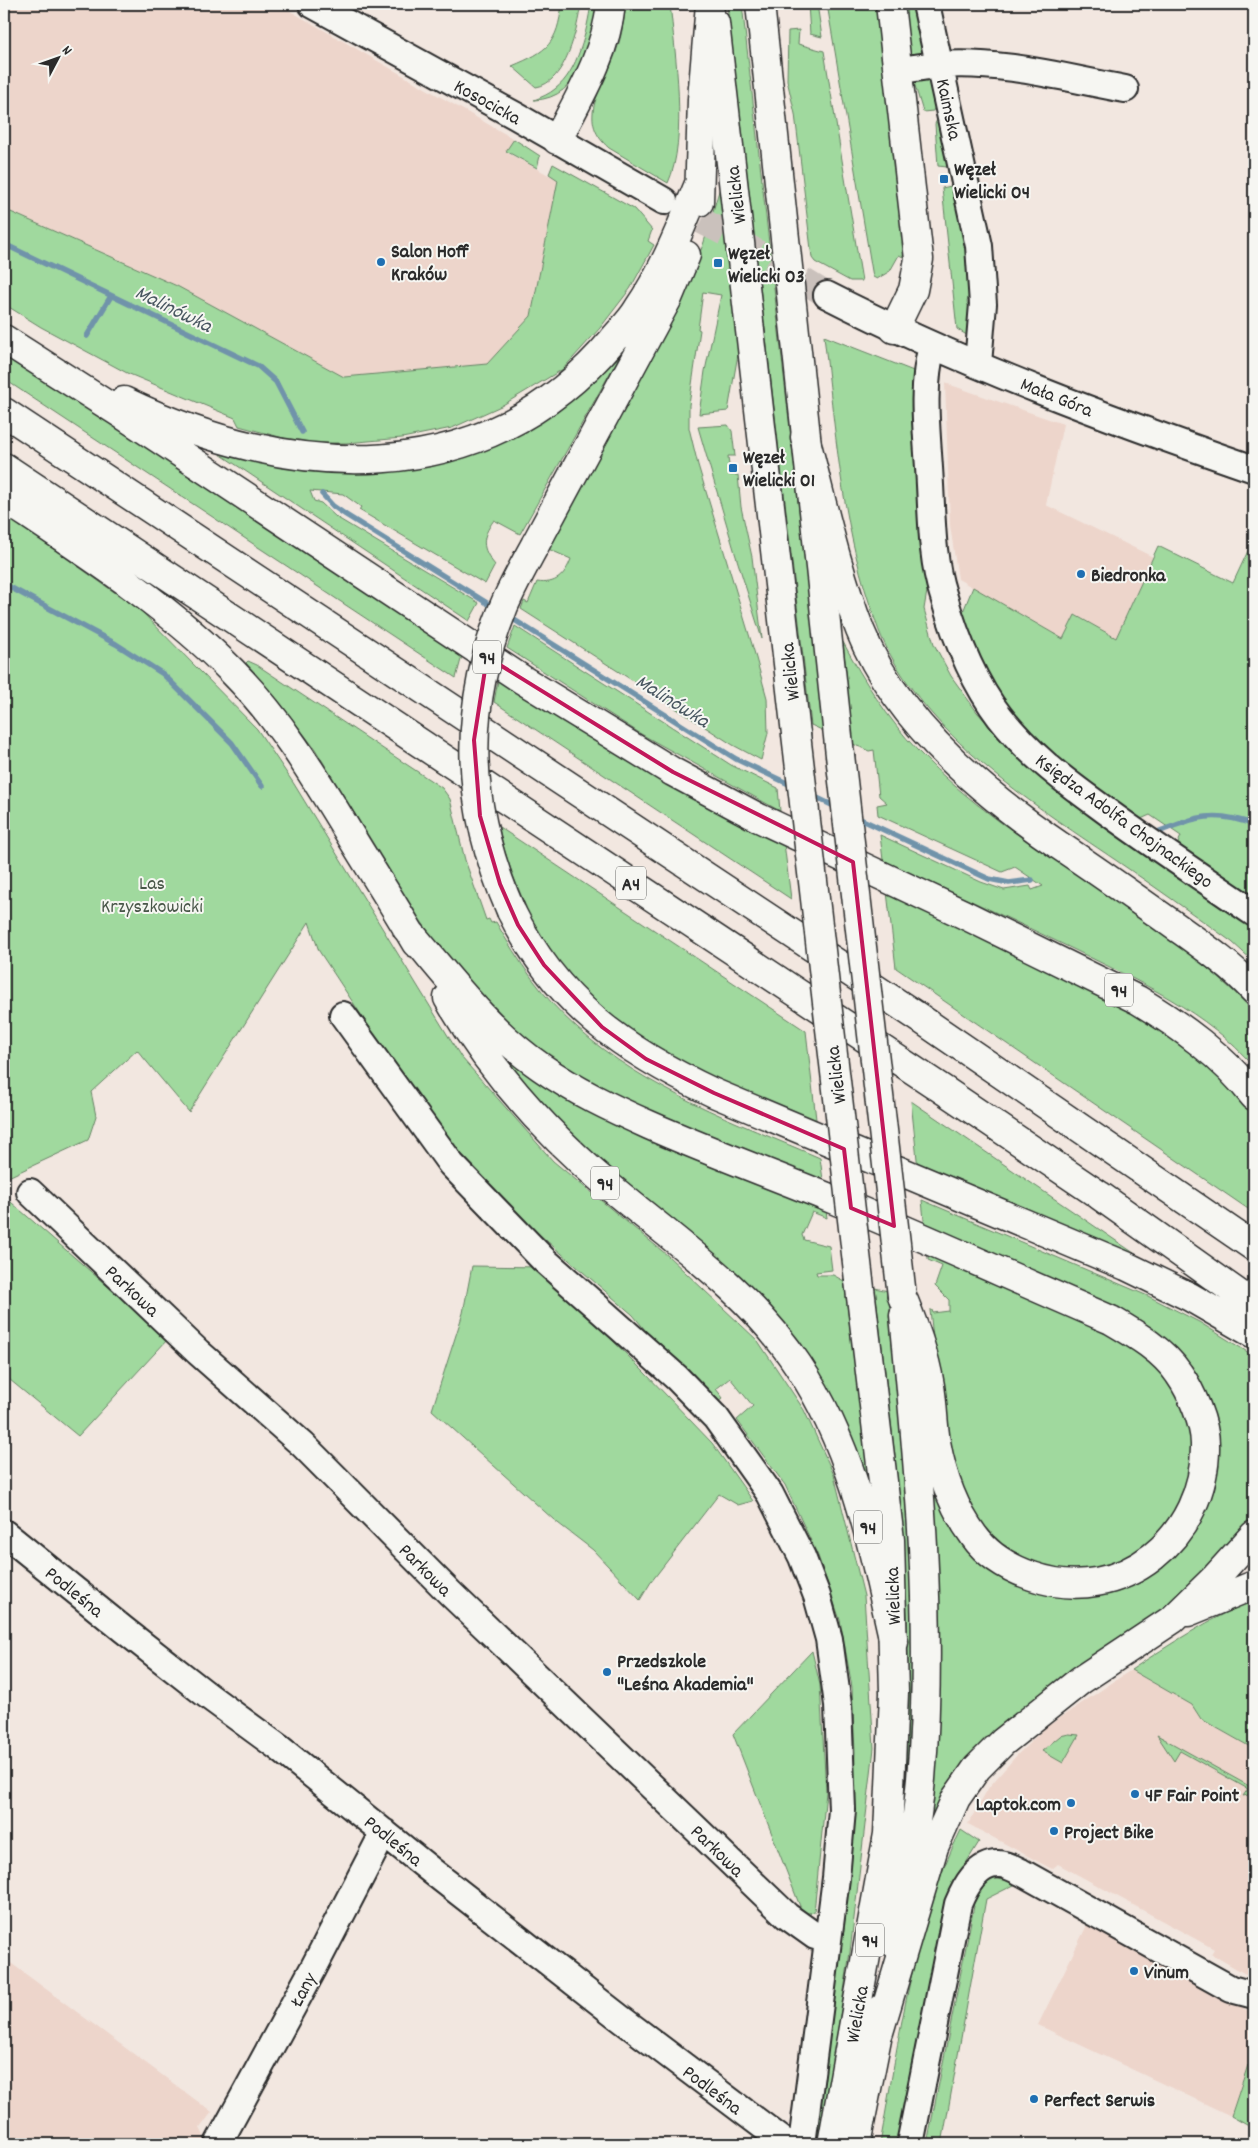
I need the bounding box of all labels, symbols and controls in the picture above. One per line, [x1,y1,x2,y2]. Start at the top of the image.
north arrow [32,32,82,82]
text: N [56,42,76,60]
street label: Kosocicka [448,74,526,134]
street label: Kaimska [927,76,967,143]
place label: Węzeł Wielicki 04 [954,157,1030,208]
street label: Wielicka [720,164,755,225]
marker: Węzeł Wielicki 04 [938,173,950,185]
place label: Salon Hoff Kraków [391,239,470,290]
place label: Węzeł Wielicki 03 [728,241,805,292]
marker: Salon Hoff Kraków [375,256,387,268]
marker: Węzeł Wielicki 03 [712,257,724,269]
water label: Malinówka [129,279,217,343]
street label: Mała Góra [1015,372,1097,426]
place label: Węzeł Wielicki 01 [743,445,815,496]
marker: Węzeł Wielicki 01 [727,462,739,474]
place label: Biedronka [1091,563,1166,591]
marker: Biedronka [1075,568,1087,580]
road number: 94 [473,640,501,674]
street label: Wielicka [775,641,809,702]
water label: Malinówka [629,668,715,738]
street label: Księdza Adolfa Chojnackiego [1028,748,1218,897]
road number: A4 [616,866,646,900]
park label: Las Krzyszkowicki [101,871,203,922]
road number: 94 [1105,974,1133,1006]
street label: Wielicka [820,1044,855,1105]
road number: 94 [591,1166,619,1200]
street label: Parkowa [98,1260,165,1325]
road number: 94 [854,1510,882,1544]
street label: Parkowa [391,1538,457,1605]
street label: Podleśna [38,1561,109,1626]
street label: Wielicka [880,1566,910,1625]
place label: Przedszkole "Leśna Akademia" [617,1649,754,1700]
marker: Przedszkole "Leśna Akademia" [601,1666,613,1678]
place label: 4F Fair Point [1145,1783,1240,1811]
marker: 4F Fair Point [1129,1788,1141,1800]
place label: Laptok.com [976,1792,1061,1820]
marker: Laptok.com [1065,1797,1077,1809]
street label: Podleśna [357,1810,428,1875]
street label: Parkowa [683,1819,750,1885]
place label: Project Bike [1064,1820,1154,1848]
marker: Project Bike [1048,1825,1060,1837]
road number: 94 [856,1924,884,1956]
place label: Vinum [1144,1960,1189,1988]
marker: Vinum [1128,1965,1140,1977]
street label: Łany [284,1968,326,2013]
street label: Wielicka [840,1983,878,2046]
street label: Podleśna [676,2060,747,2123]
place label: Perfect Serwis [1044,2088,1155,2116]
marker: Perfect Serwis [1028,2093,1040,2105]

